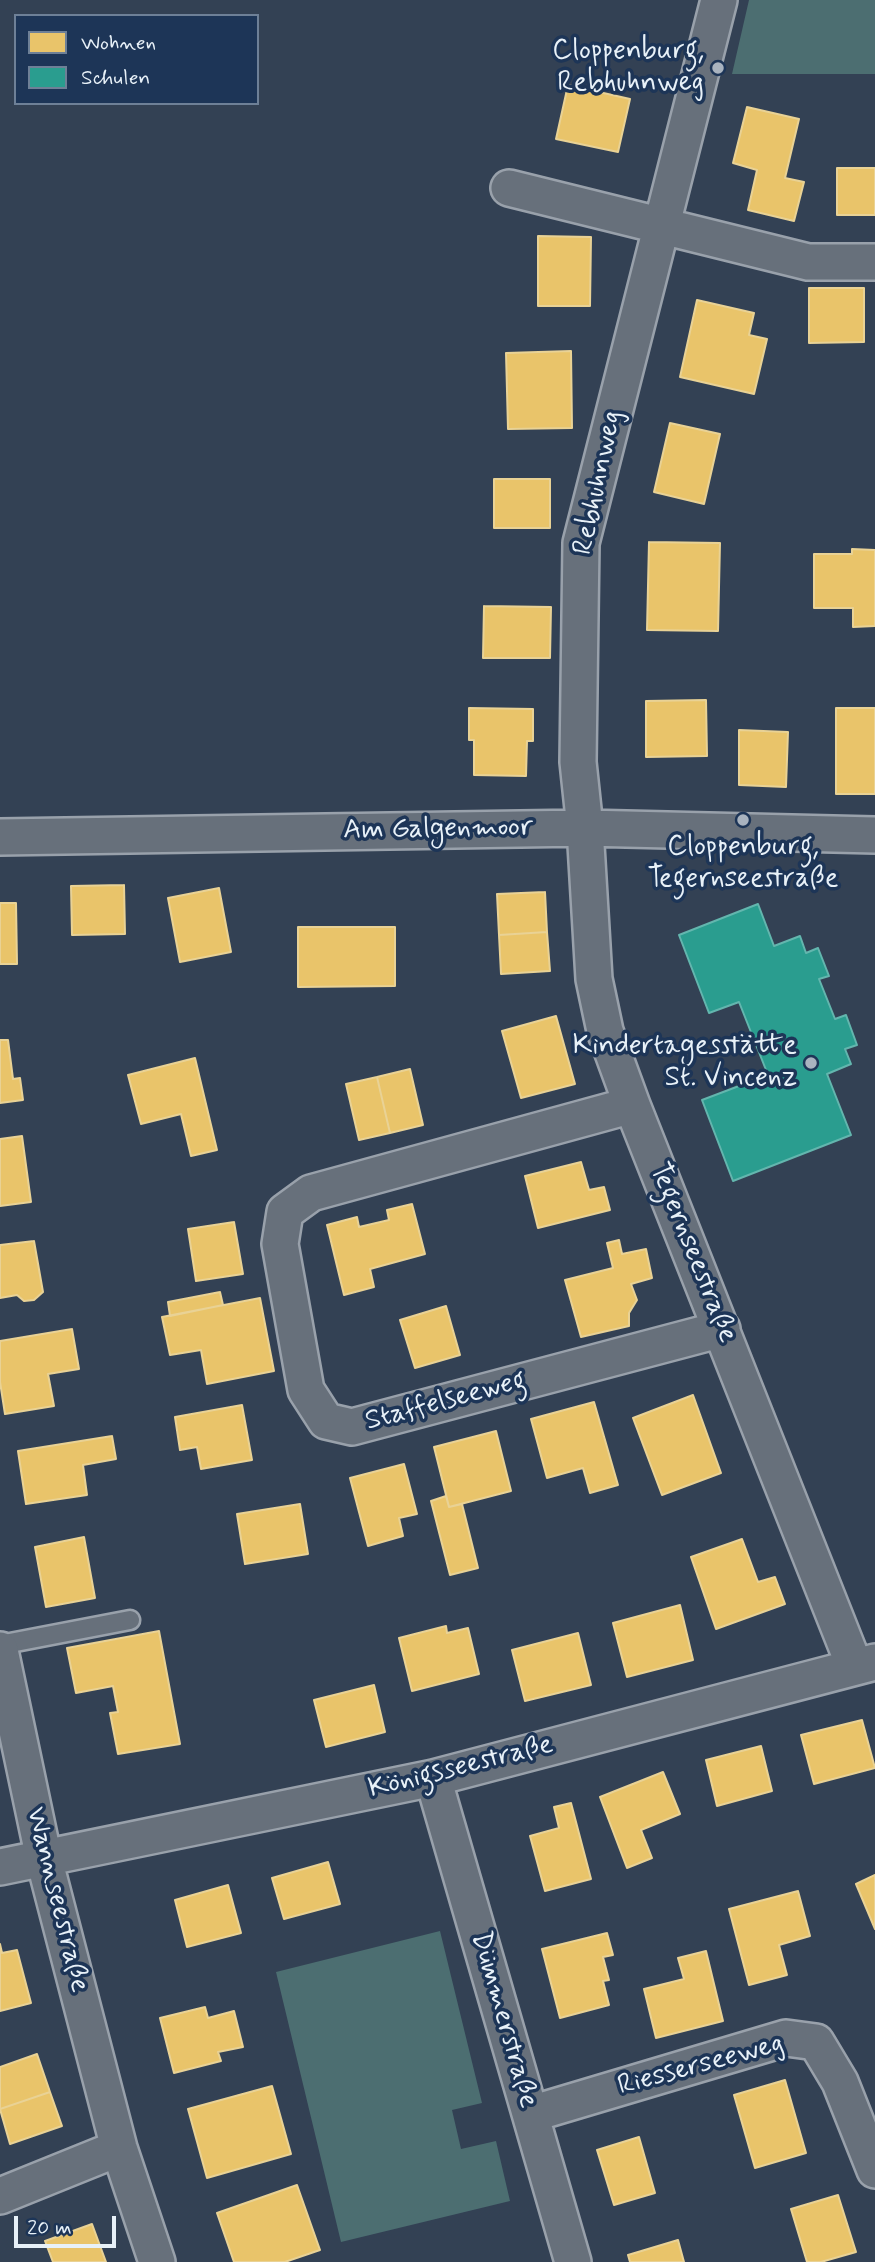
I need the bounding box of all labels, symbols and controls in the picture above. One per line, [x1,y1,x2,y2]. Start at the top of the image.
legend [14,14,259,105]
text: Wohnen [81,29,156,57]
place label: Cloppenburg, Rebhuhnweg [552,35,704,101]
marker: Cloppenburg, Rebhuhnweg [710,60,726,76]
text: Schulen [81,64,150,92]
street label: Rebhuhnweg [567,408,631,558]
street label: Am Galgenmoor [343,812,533,848]
marker: Cloppenburg, Tegernseestraße [735,812,751,828]
place label: Cloppenburg, Tegernseestraße [648,831,838,897]
place label: Kindertagesstätte St. Vincenz [573,1030,797,1096]
marker: Kindertagesstätte St. Vincenz [803,1055,819,1071]
street label: Tegernseestraße [641,1158,743,1348]
street label: Staffelseeweg [362,1364,530,1440]
street label: Königsseestraße [365,1729,557,1807]
street label: Wannseestraße [17,1804,95,1996]
street label: Dümmerstraße [462,1928,544,2112]
street label: Riesserseeweg [614,2028,788,2104]
scale bar [18,2202,119,2246]
text: 20 m [27,2214,72,2242]

